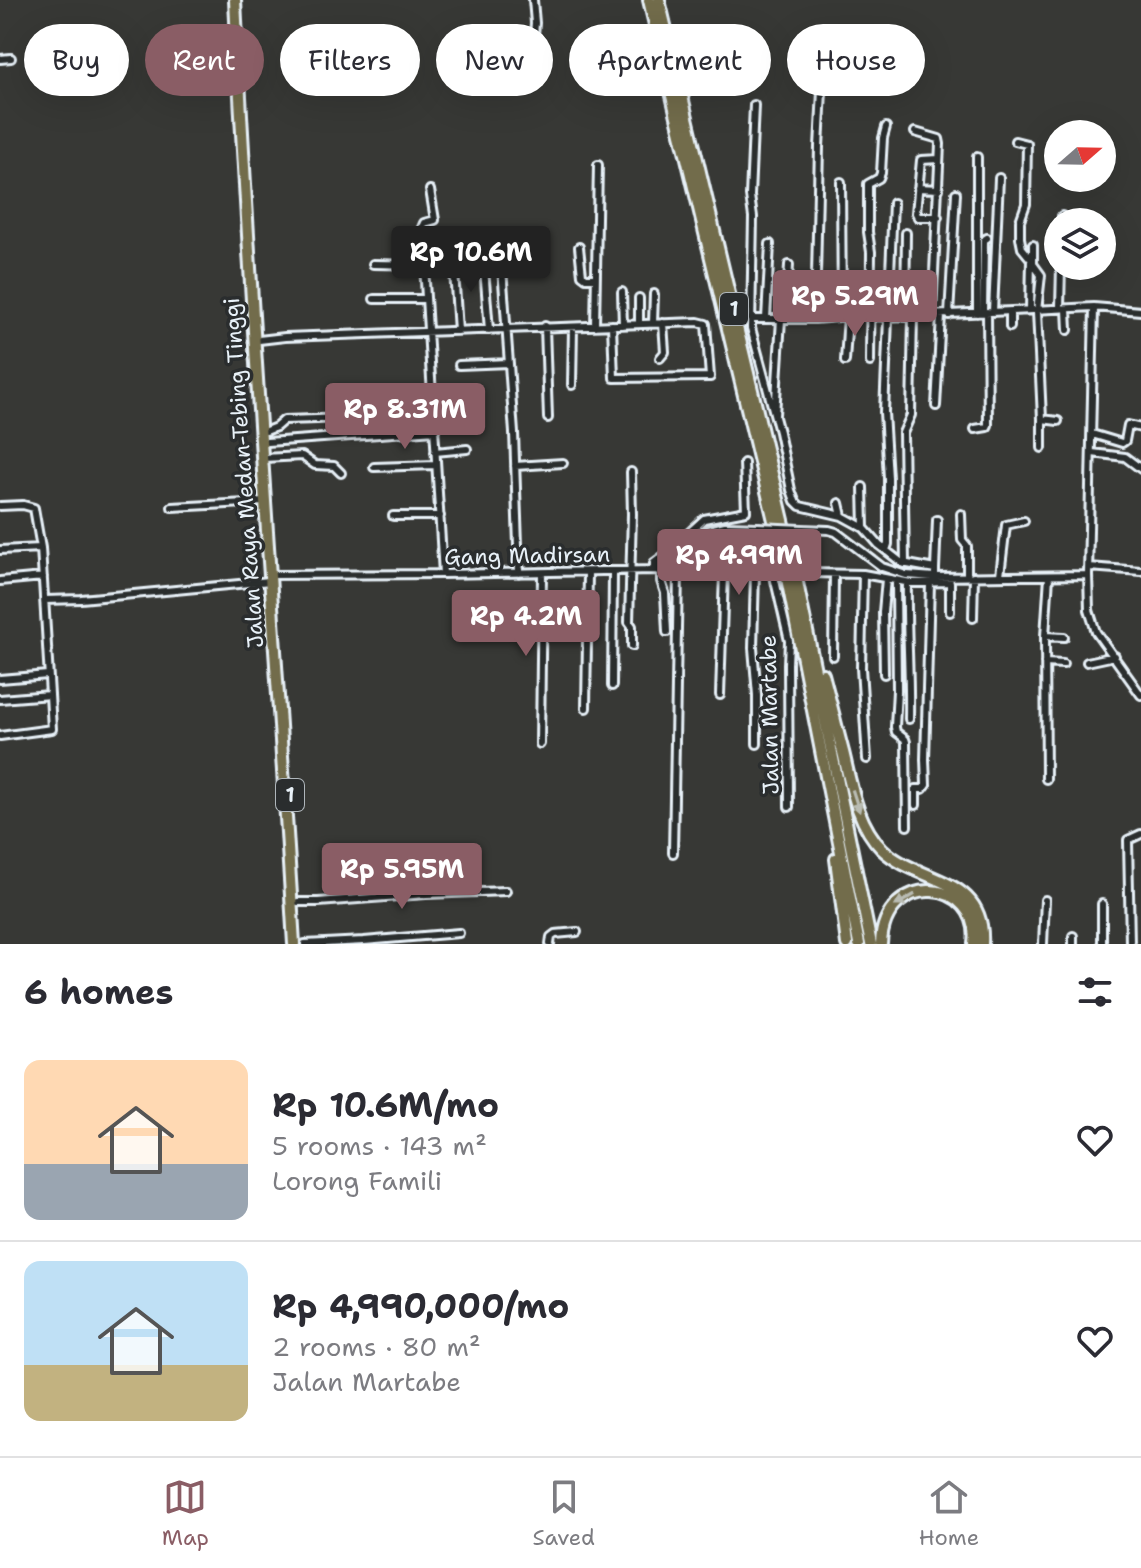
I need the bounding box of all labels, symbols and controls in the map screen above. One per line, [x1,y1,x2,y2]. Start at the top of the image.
chip: Buy [24,24,129,96]
chip: Rent [145,24,264,96]
chip: Filters [280,24,420,96]
chip: New [436,24,553,96]
chip: Apartment [569,24,771,96]
chip: House [787,24,925,96]
north arrow [1044,120,1116,192]
map controls [1044,120,1116,280]
button: layers [1044,208,1116,280]
pin: Rp 10.6M [388,226,554,294]
text: Rp 10.6M [409,234,533,269]
pin: Rp 5.29M [772,270,938,338]
text: Rp 5.29M [791,278,919,313]
road number: 1 [720,293,748,325]
street label: Jalan Raya Medan-Tebing Tinggi [217,297,270,649]
pin: Rp 8.31M [322,383,488,451]
text: Rp 8.31M [343,391,467,426]
pin: Rp 4.99M [656,529,822,597]
text: Rp 4.99M [675,537,803,572]
street label: Gang Madirsan [444,540,610,571]
pin: Rp 4.2M [452,590,600,658]
text: Rp 4.2M [470,598,582,633]
street label: Jalan Martabe [754,635,785,795]
road number: 1 [276,779,304,811]
one-way arrow [851,790,863,814]
pin: Rp 5.95M [319,843,485,911]
text: Rp 5.95M [340,851,464,886]
one-way arrow [894,893,916,907]
text: 6 homes [24,969,173,1015]
icon: filters [1073,970,1117,1014]
text: Rp 10.6M/mo [272,1082,499,1128]
icon: home [88,1092,184,1188]
icon: heart [1073,1118,1117,1162]
text: 5 rooms · 143 m² [272,1128,487,1163]
text: Lorong Famili [272,1163,442,1198]
text: Rp 4,990,000/mo [272,1283,569,1329]
icon: home [88,1293,184,1389]
icon: heart [1073,1319,1117,1363]
text: 2 rooms · 80 m² [272,1329,481,1364]
text: Jalan Martabe [272,1364,461,1399]
tab: Map [162,1475,209,1552]
tab: Saved [533,1475,595,1552]
tab: Home [919,1475,979,1552]

